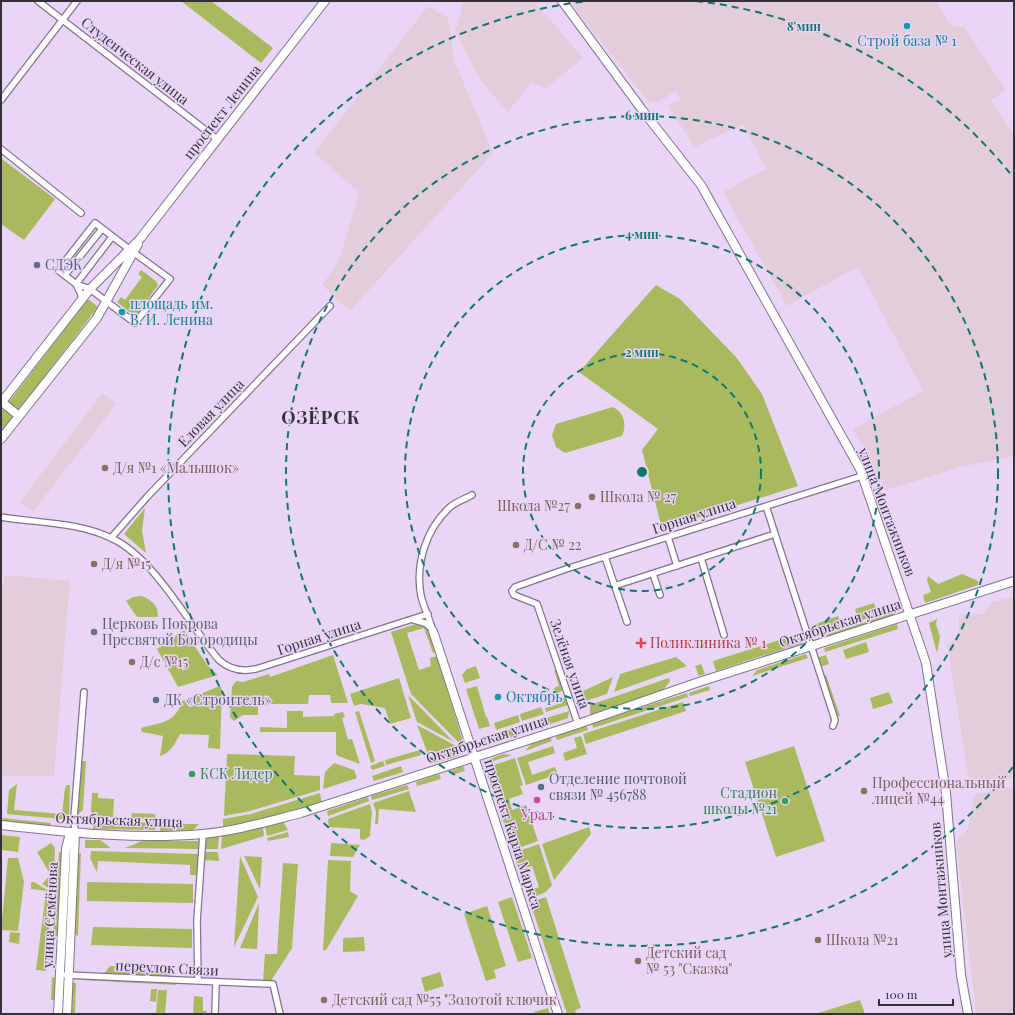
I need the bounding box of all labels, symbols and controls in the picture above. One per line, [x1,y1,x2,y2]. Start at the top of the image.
street label: Студенческая улица [77,12,193,109]
text: 8 мин [787,18,821,34]
marker: Строй база № 1 [902,21,912,31]
place label: Строй база № 1 [857,31,957,50]
street label: проспект Ленина [179,60,265,163]
text: 6 мин [625,107,659,123]
text: 4 мин [625,226,659,242]
place label: СДЭК [45,255,83,274]
marker: СДЭК [32,260,42,270]
place label: площадь им. В. И. Ленина [130,294,213,329]
marker: площадь им. В. И. Ленина [117,307,127,317]
text: 2 мин [625,344,659,360]
street label: Еловая улица [173,375,248,451]
district label: ОЗЁРСК [281,405,361,429]
street label: улица Монтажников [854,444,921,579]
place label: Д/я №1 «Малышок» [113,458,239,477]
marker: Д/я №1 «Малышок» [100,463,110,473]
centre of rings [635,465,649,479]
place label: Школа № 27 [600,487,677,506]
marker: Школа № 27 [587,492,597,502]
street label: Горная улица [650,493,738,538]
place label: Школа №27 [497,496,570,515]
marker: Школа №27 [573,501,583,511]
place label: Д/С № 22 [524,535,582,554]
marker: Д/С № 22 [511,540,521,550]
place label: Д/я №15 [102,554,151,573]
marker: Д/я №15 [89,559,99,569]
street label: Октябрьская улица [776,594,903,651]
place label: Церковь Покрова Пресвятой Богородицы [102,614,258,649]
street label: Горная улица [275,614,363,659]
street label: Зелёная улица [546,616,595,711]
marker: Церковь Покрова Пресвятой Богородицы [89,627,99,637]
place label: Поликлиника № 1 [650,633,766,652]
marker: Поликлиника № 1 [635,637,647,649]
place label: Д/с №15 [140,652,189,671]
marker: Д/с №15 [127,657,137,667]
place label: Октябрь [506,687,563,706]
place label: ДК «Строитель» [164,690,271,709]
marker: Октябрь [493,692,503,702]
marker: ДК «Строитель» [151,695,161,705]
street label: Октябрьская улица [423,710,550,767]
street label: проспект Карла Маркса [480,756,547,911]
place label: КСК Лидер [200,764,273,783]
marker: КСК Лидер [187,769,197,779]
place label: Отделение почтовой связи № 456788 [549,769,687,804]
place label: Профессиональный лицей №44 [872,773,1005,808]
marker: Отделение почтовой связи № 456788 [536,782,546,792]
place label: Стадион школы №21 [703,783,777,818]
marker: Профессиональный лицей №44 [859,786,869,796]
marker: Урал [532,795,542,805]
marker: Стадион школы №21 [780,796,790,806]
place label: Урал [520,805,553,824]
street label: Октябрьская улица [55,808,183,831]
street label: улица Монтажников [925,821,956,960]
street label: улица Семёнова [37,862,62,969]
place label: Школа №21 [826,930,898,949]
marker: Школа №21 [813,935,823,945]
place label: Детский сад № 53 "Сказка" [646,943,733,978]
street label: переулок Связи [115,955,219,980]
marker: Детский сад № 53 "Сказка" [633,956,643,966]
scale bar [879,981,953,1007]
text: 100 m [885,986,918,1002]
place label: Детский сад №55 "Золотой ключик [332,990,557,1009]
marker: Детский сад №55 "Золотой ключик [319,995,329,1005]

